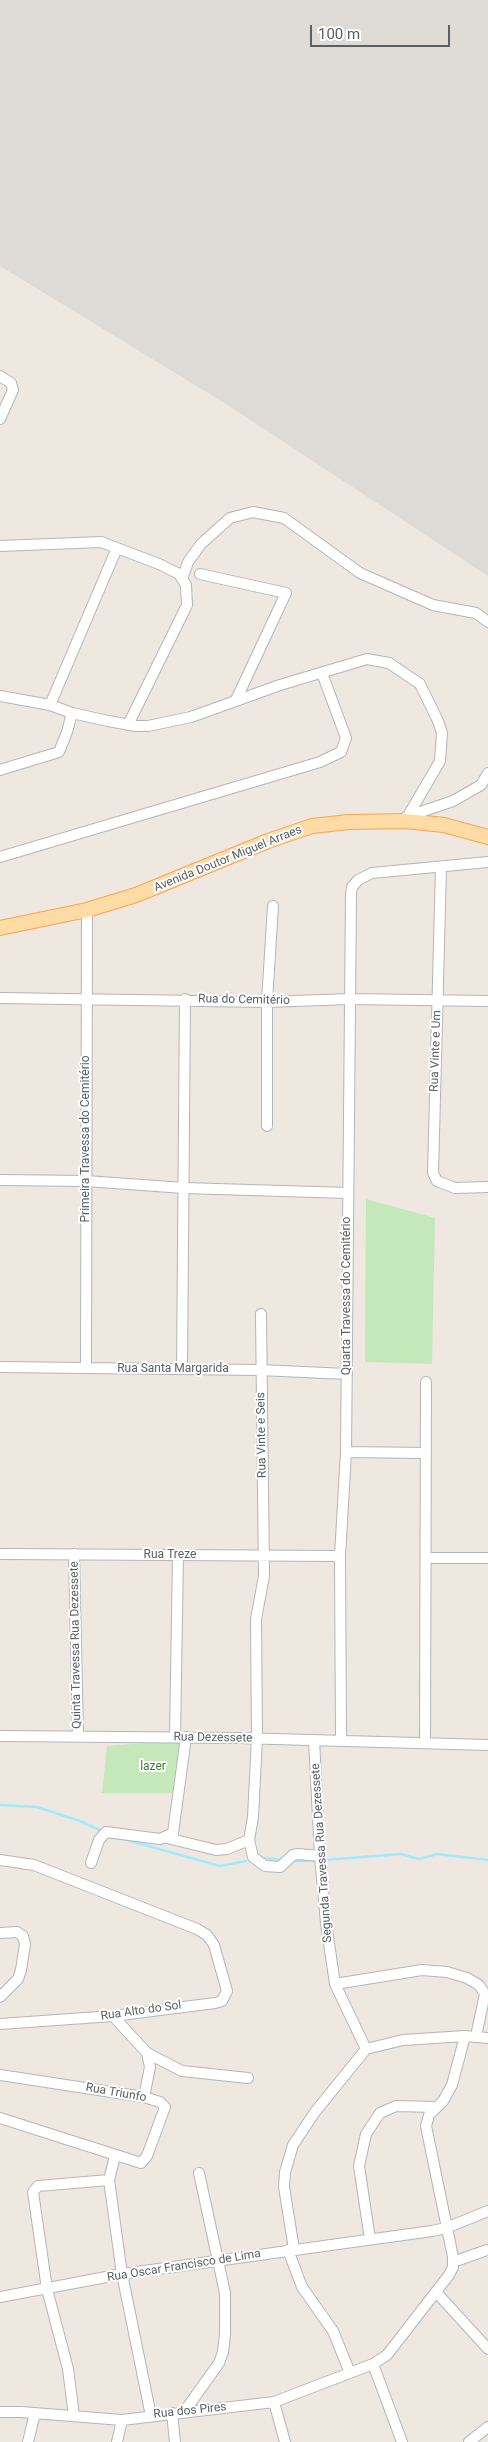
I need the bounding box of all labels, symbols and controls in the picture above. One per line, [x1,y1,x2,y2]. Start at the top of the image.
scale bar [313,15,453,47]
text: 100 m [318,25,360,43]
street label: Avenida Doutor Miguel Arraes [152,823,304,895]
street label: Rua do Cemitério [198,992,290,1008]
street label: Rua Vinte e Um [427,1010,445,1092]
street label: Primeira Travessa do Cemitério [79,1056,93,1222]
street label: Quarta Travessa do Cemitério [340,1217,354,1375]
street label: Rua Santa Margarida [117,1362,229,1376]
street label: Rua Vinte e Seis [254,1392,270,1478]
street label: Rua Treze [144,1548,196,1562]
street label: Quinta Travessa Rua Dezessete [67,1561,85,1729]
street label: Rua Dezessete [173,1730,253,1746]
park label: lazer [140,1760,166,1774]
street label: Segunda Travessa Rua Dezessete [309,1763,335,1943]
street label: Rua Alto do Sol [100,1998,182,2024]
street label: Rua Triunfo [84,2081,148,2105]
street label: Rua Oscar Francisco de Lima [106,2247,262,2285]
street label: Rua dos Pires [153,2400,227,2422]

